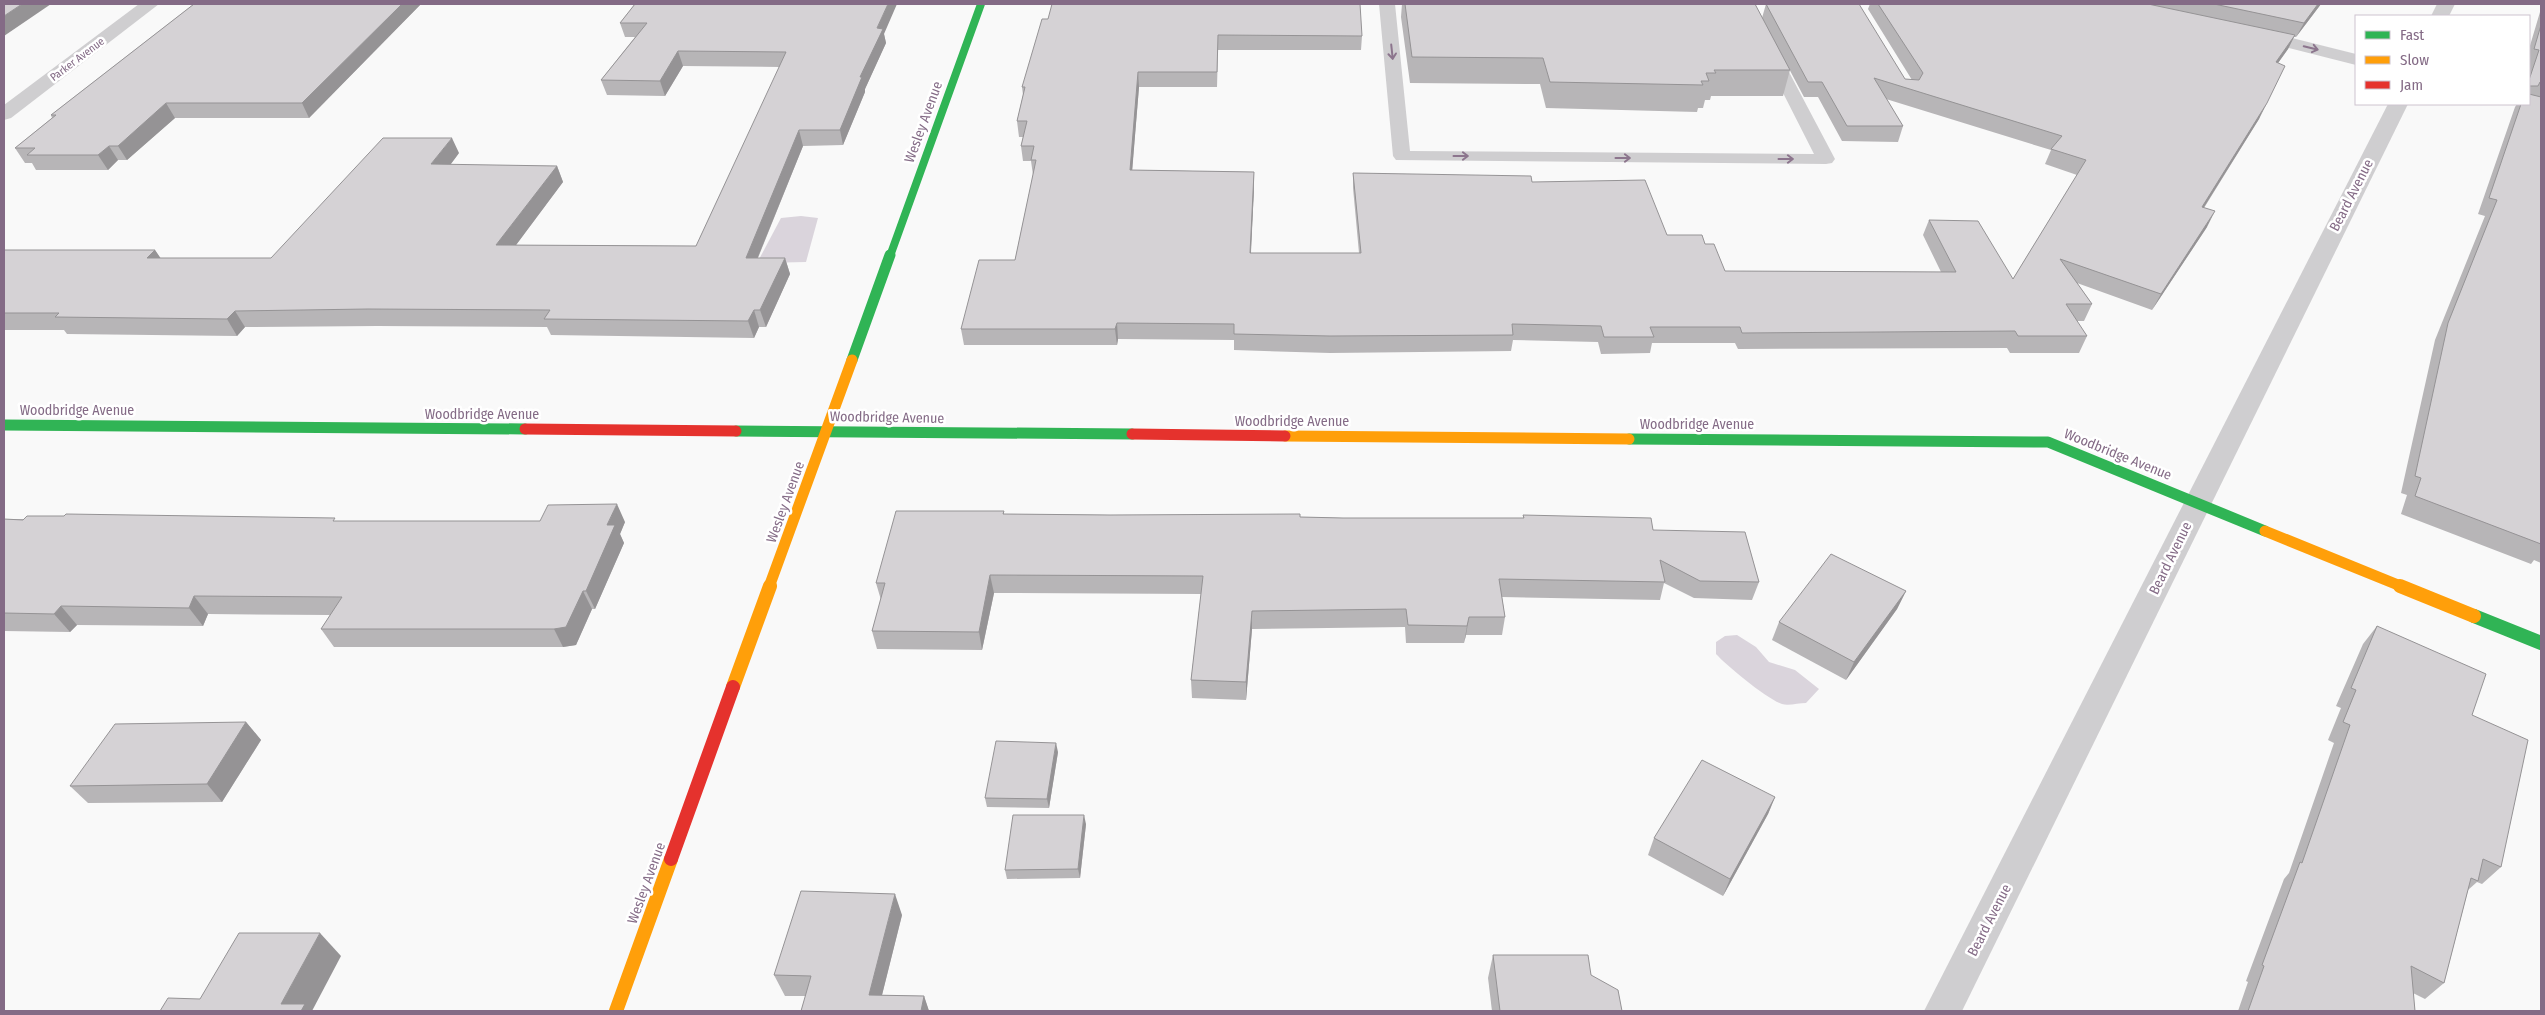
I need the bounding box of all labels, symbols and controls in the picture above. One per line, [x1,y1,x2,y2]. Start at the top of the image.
legend [2355,15,2530,105]
text: Fast [2400,26,2424,44]
street label: Parker Avenue [48,35,107,84]
one-way arrow [1387,44,1397,60]
one-way arrow [2303,44,2319,53]
text: Slow [2400,51,2429,69]
text: Jam [2400,76,2423,94]
street label: Wesley Avenue [901,79,946,165]
one-way arrow [1452,151,1469,161]
one-way arrow [1615,153,1631,163]
one-way arrow [1778,154,1794,164]
street label: Beard Avenue [2326,156,2377,234]
street label: Woodbridge Avenue [20,402,134,419]
street label: Woodbridge Avenue [425,406,539,423]
street label: Woodbridge Avenue [830,408,945,427]
street label: Woodbridge Avenue [1235,413,1349,430]
street label: Woodbridge Avenue [1640,416,1754,433]
street label: Woodbridge Avenue [2062,425,2174,484]
street label: Wesley Avenue [763,459,808,545]
street label: Beard Avenue [2146,519,2195,597]
street label: Wesley Avenue [624,840,669,926]
street label: Beard Avenue [1964,881,2015,959]

